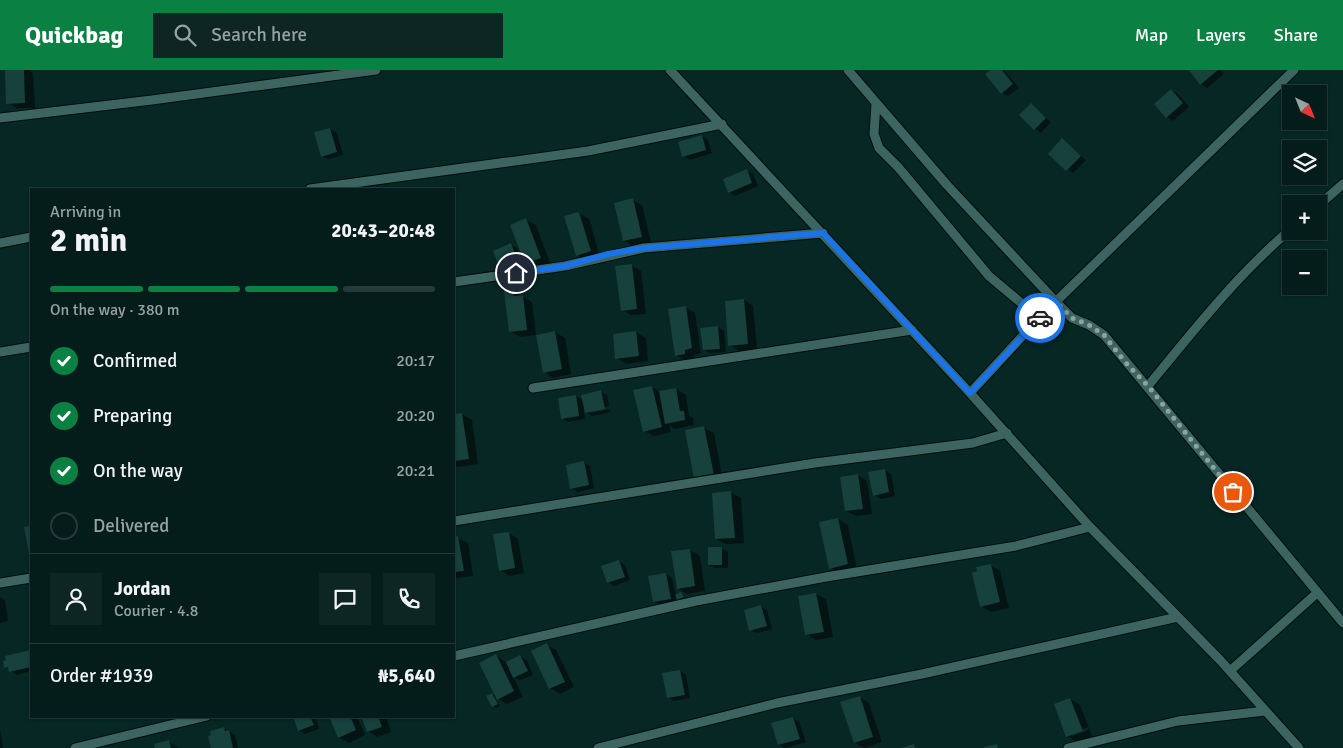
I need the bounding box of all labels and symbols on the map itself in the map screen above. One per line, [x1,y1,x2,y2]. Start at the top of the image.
north arrow [1282,85,1328,130]
pin [495,252,537,294]
courier [1015,293,1065,343]
pin [1212,471,1254,513]

